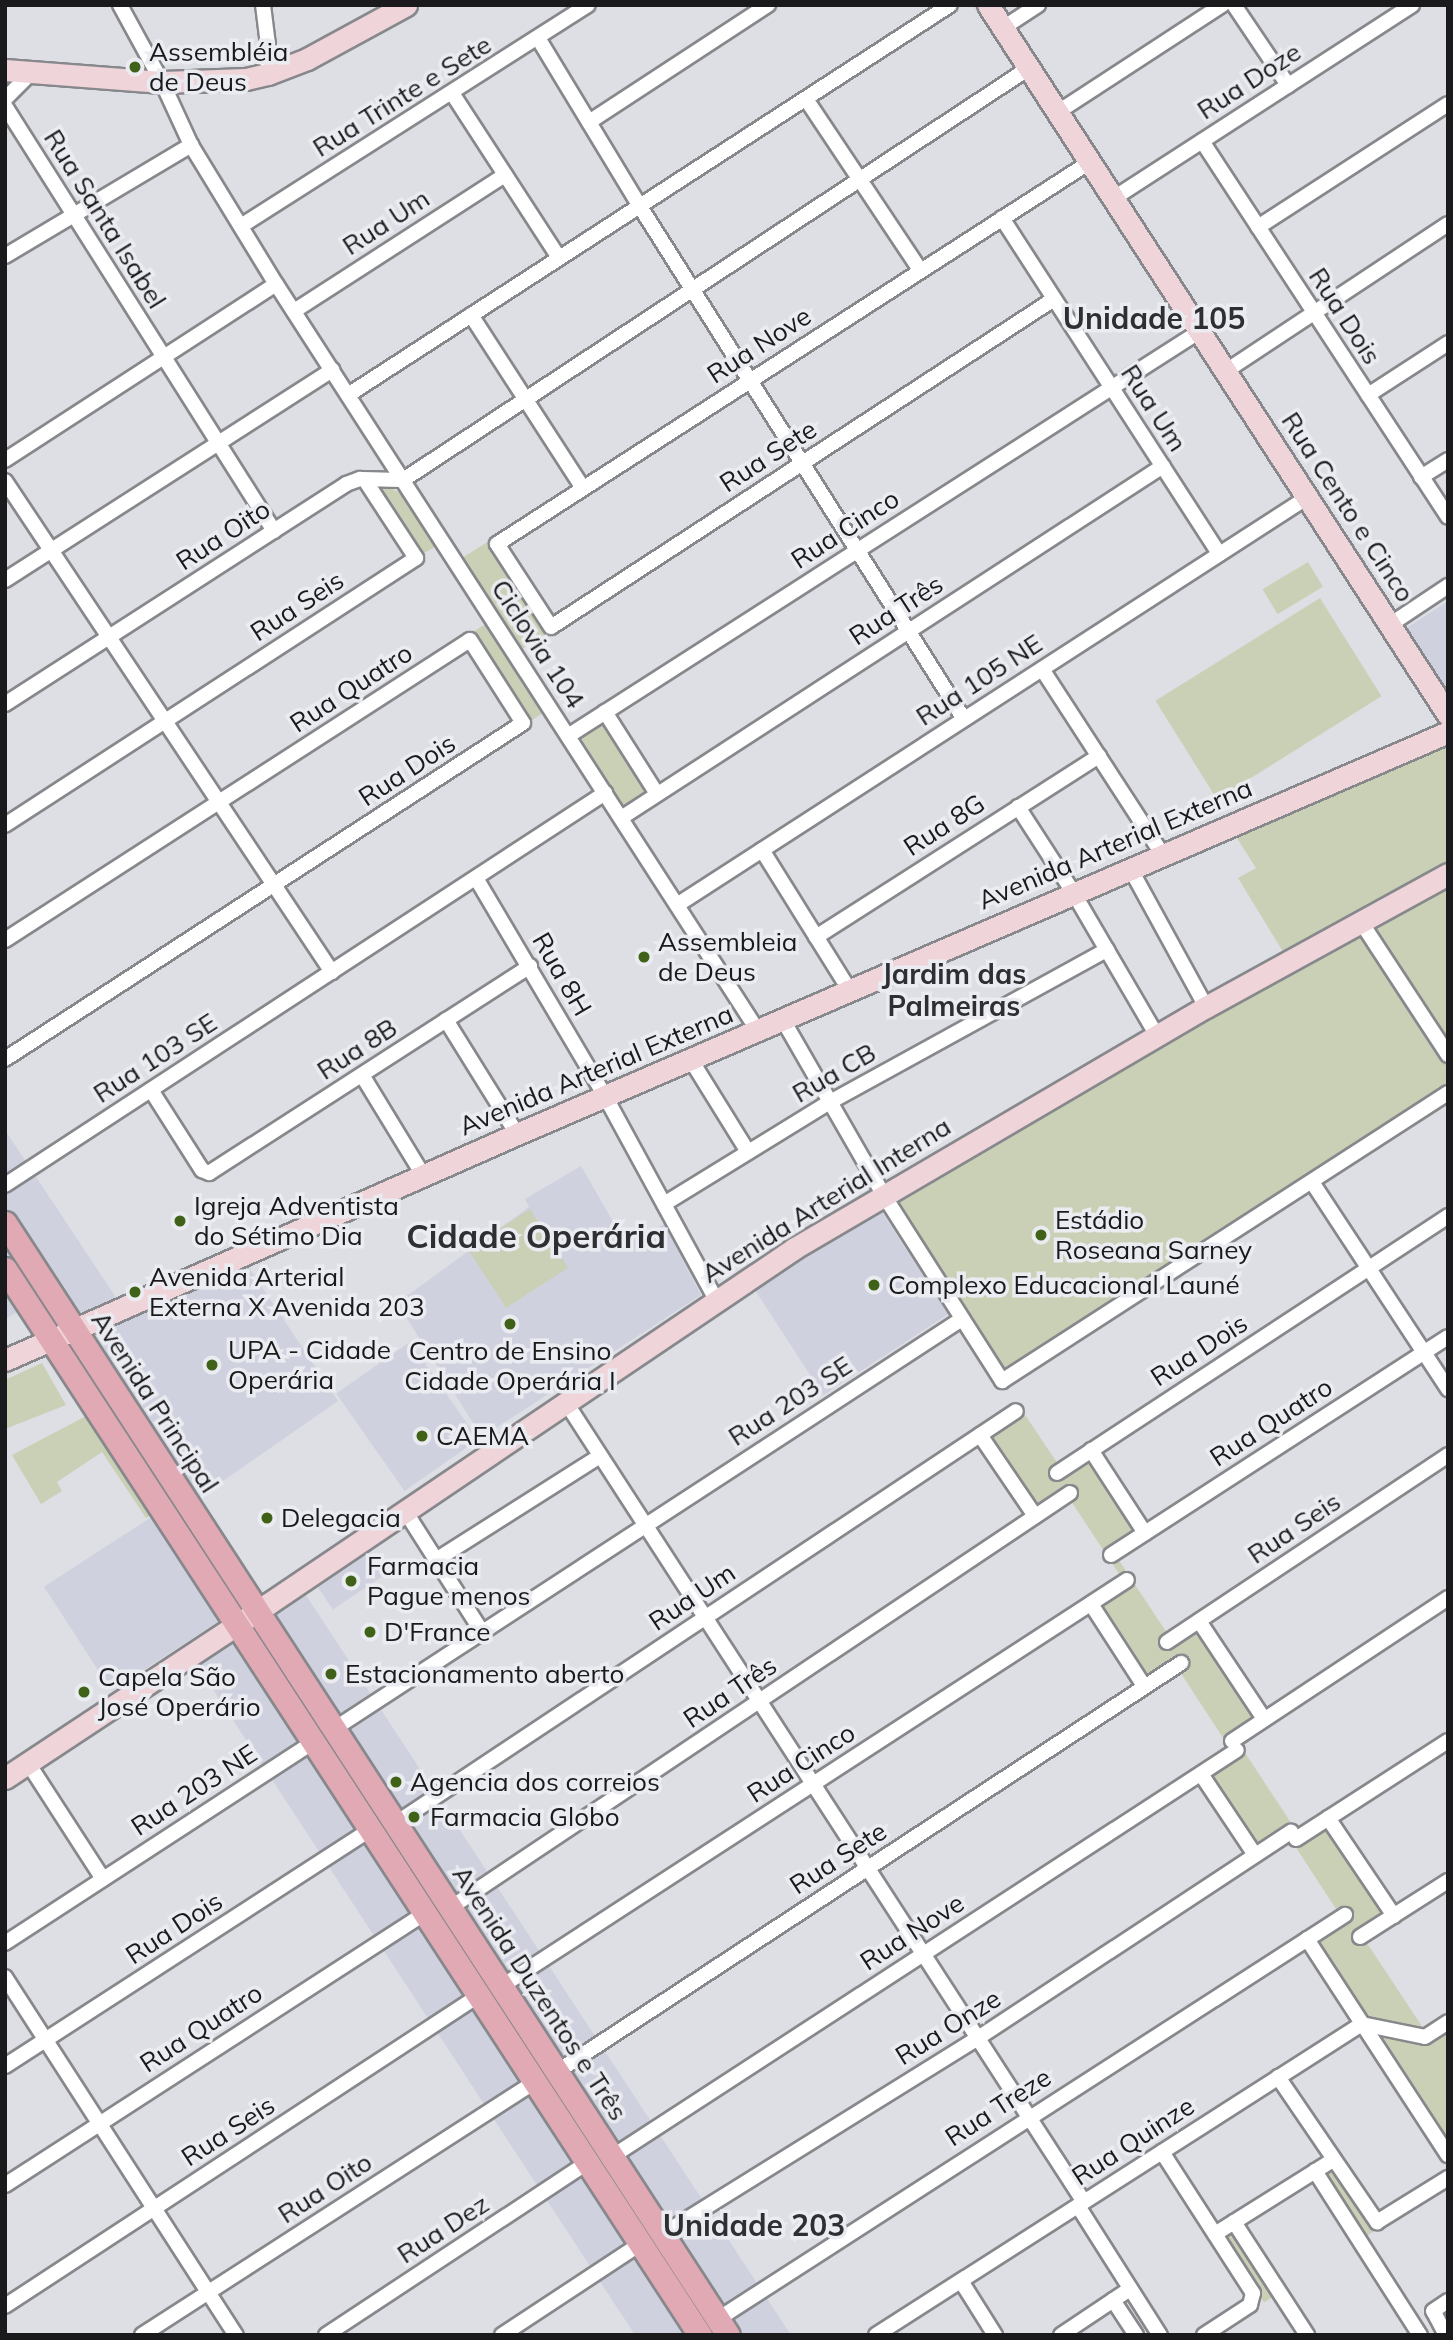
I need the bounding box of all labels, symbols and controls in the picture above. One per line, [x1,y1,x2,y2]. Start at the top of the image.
street label: Rua Trinte e Sete [307,29,497,163]
place label: Assembléia de Deus [149,36,288,98]
street label: Rua Doze [1192,36,1306,126]
marker: Assembléia de Deus [127,59,143,75]
street label: Rua Santa Isabel [37,124,173,314]
street label: Rua Um [337,182,435,262]
street label: Rua Dois [1302,262,1388,370]
street label: Rua Nove [701,300,817,390]
district label: Unidade 105 [1063,300,1245,336]
street label: Rua Um [1114,359,1194,457]
street label: Rua Cento e Cinco [1275,406,1421,608]
street label: Rua Sete [714,413,822,499]
street label: Rua Cinco [785,483,905,575]
street label: Rua Oito [170,493,276,577]
street label: Rua Seis [245,564,349,648]
street label: Rua Três [843,568,949,652]
street label: Ciclovia 104 [485,574,591,714]
street label: Rua 105 NE [910,628,1048,732]
street label: Rua Quatro [284,637,418,739]
street label: Rua Dois [353,727,461,813]
street label: Avenida Arterial Externa [973,772,1257,916]
street label: Rua 8G [898,787,990,863]
place label: Assembleia de Deus [658,926,797,988]
street label: Rua 8H [526,927,598,1021]
marker: Assembleia de Deus [636,949,652,965]
district label: Jardim das Palmeiras [882,957,1026,1023]
street label: Avenida Arterial Externa [454,998,738,1142]
street label: Rua 103 SE [88,1007,222,1109]
street label: Rua 8B [311,1012,403,1086]
street label: Rua CB [787,1037,881,1109]
street label: Avenida Arterial Interna [696,1111,956,1289]
place label: Igreja Adventista do Sétimo Dia [194,1190,399,1252]
place label: Estádio Roseana Sarney [1055,1204,1252,1266]
marker: Igreja Adventista do Sétimo Dia [172,1213,188,1229]
district label: Cidade Operária [406,1216,666,1256]
marker: Estádio Roseana Sarney [1033,1227,1049,1243]
place label: Avenida Arterial Externa X Avenida 203 [149,1261,425,1322]
place label: Complexo Educacional Launé [888,1269,1240,1301]
marker: Complexo Educacional Launé [866,1277,882,1293]
marker: Avenida Arterial Externa X Avenida 203 [127,1284,143,1300]
street label: Avenida Principal [85,1306,225,1498]
street label: Rua Dois [1145,1307,1253,1393]
marker: Centro de Ensino Cidade Operária I [502,1316,518,1332]
place label: UPA - Cidade Operária [228,1334,391,1396]
place label: Centro de Ensino Cidade Operária I [404,1335,616,1396]
street label: Rua 203 SE [723,1350,857,1452]
marker: UPA - Cidade Operária [202,1355,222,1375]
street label: Rua Quatro [1204,1371,1338,1473]
place label: CAEMA [436,1420,529,1452]
marker: CAEMA [414,1428,430,1444]
street label: Rua Seis [1242,1486,1346,1570]
place label: Delegacia [281,1502,401,1534]
marker: Delegacia [259,1510,275,1526]
place label: Farmacia Pague menos [367,1550,530,1612]
street label: Rua Um [643,1557,741,1637]
marker: Farmacia Pague menos [341,1571,361,1591]
place label: D'France [384,1616,490,1648]
marker: D'France [362,1624,378,1640]
street label: Rua Três [678,1650,782,1734]
place label: Estacionamento aberto [345,1658,624,1690]
place label: Capela São José Operário [98,1661,261,1722]
marker: Estacionamento aberto [323,1666,339,1682]
marker: Capela São José Operário [76,1684,92,1700]
street label: Rua Cinco [741,1717,861,1809]
street label: Rua 203 NE [125,1738,263,1842]
place label: Agencia dos correios [410,1766,660,1798]
marker: Agencia dos correios [388,1774,404,1790]
place label: Farmacia Globo [430,1801,619,1833]
marker: Farmacia Globo [404,1807,424,1827]
street label: Rua Sete [784,1815,892,1901]
street label: Avenida Duzentos e Três [446,1860,634,2126]
street label: Rua Dois [120,1885,228,1971]
street label: Rua Nove [854,1887,970,1977]
street label: Rua Quatro [134,1977,268,2079]
street label: Rua Onze [890,1982,1006,2072]
street label: Rua Treze [939,2061,1057,2153]
street label: Rua Seis [176,2089,280,2173]
street label: Rua Quinze [1066,2090,1200,2192]
street label: Rua Oito [272,2146,378,2230]
street label: Rua Dez [392,2188,494,2270]
district label: Unidade 203 [663,2207,845,2243]

